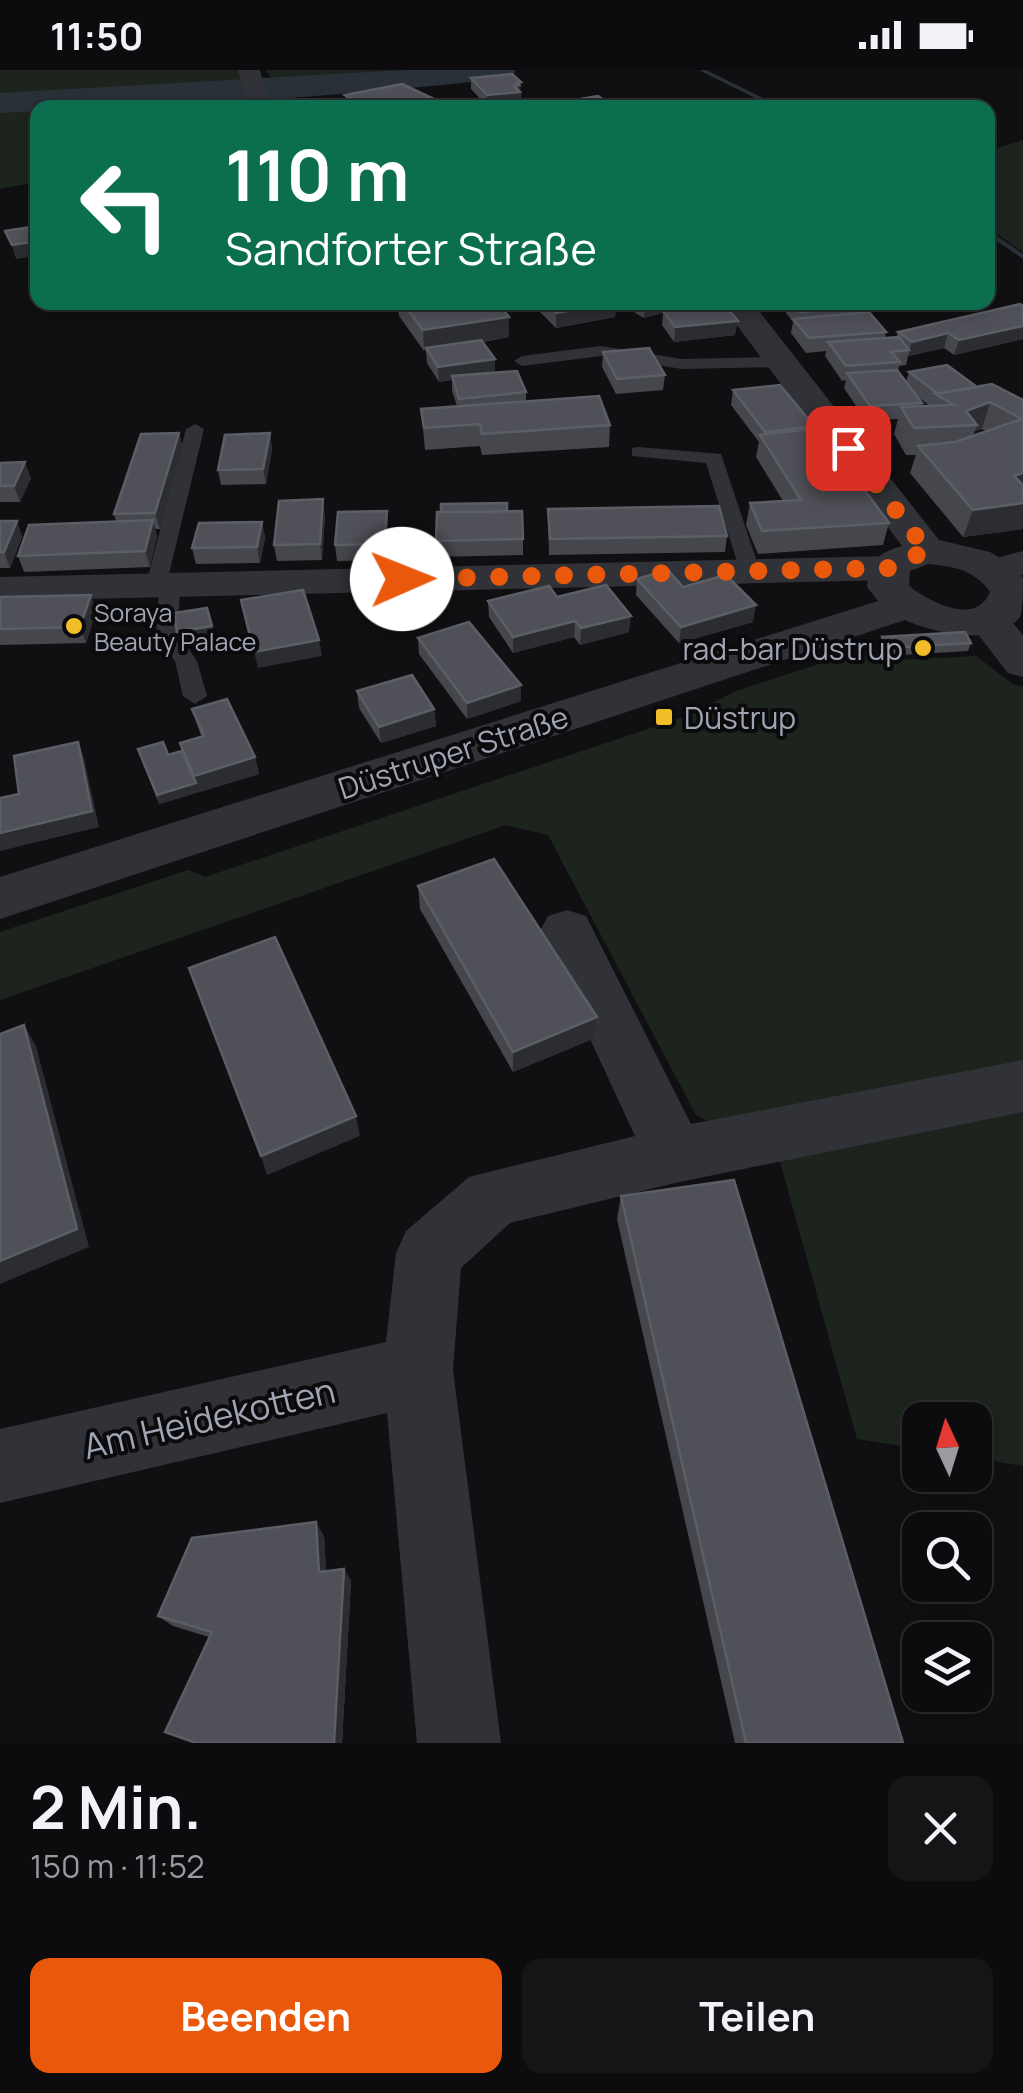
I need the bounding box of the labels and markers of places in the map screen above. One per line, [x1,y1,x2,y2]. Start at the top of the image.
pin [806,406,891,491]
place label: Soraya Beauty Palace [94,595,256,659]
marker: Soraya Beauty Palace [63,615,85,637]
place label: rad-bar Düstrup [682,628,903,669]
marker: rad-bar Düstrup [912,637,934,659]
place label: Düstrup [684,697,796,738]
marker: Düstrup [653,706,675,728]

